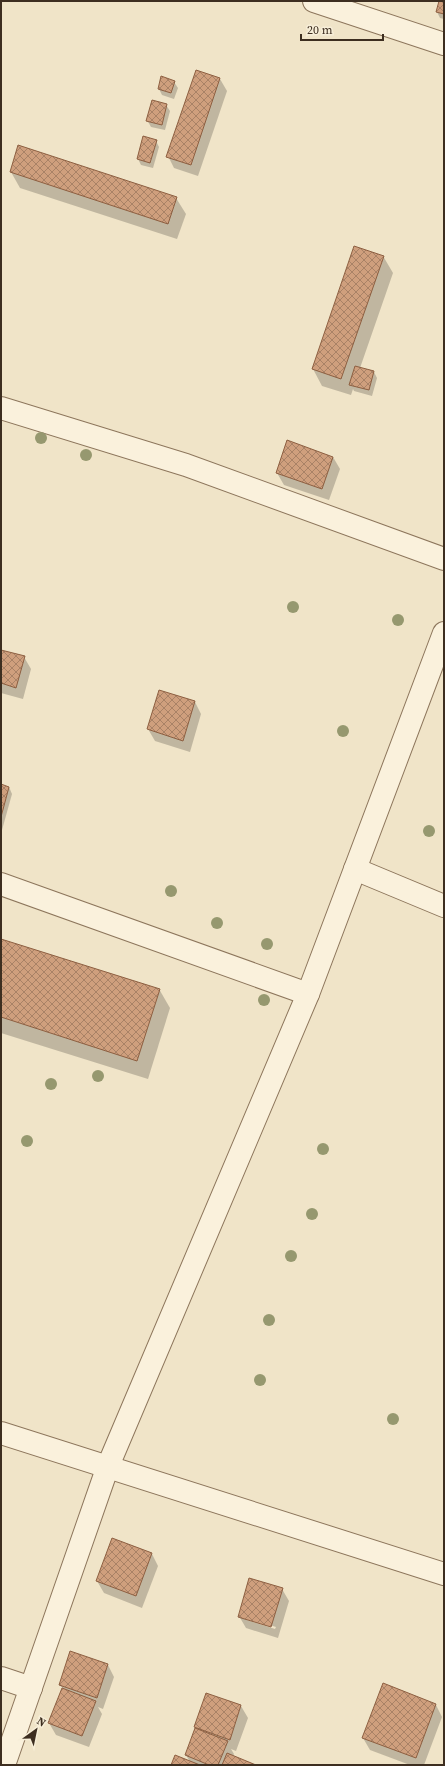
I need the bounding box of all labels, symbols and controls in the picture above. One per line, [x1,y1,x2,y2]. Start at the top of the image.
scale bar [301,16,383,42]
text: 20 m [307,22,333,38]
north arrow [16,1710,56,1750]
text: N [34,1714,49,1731]

